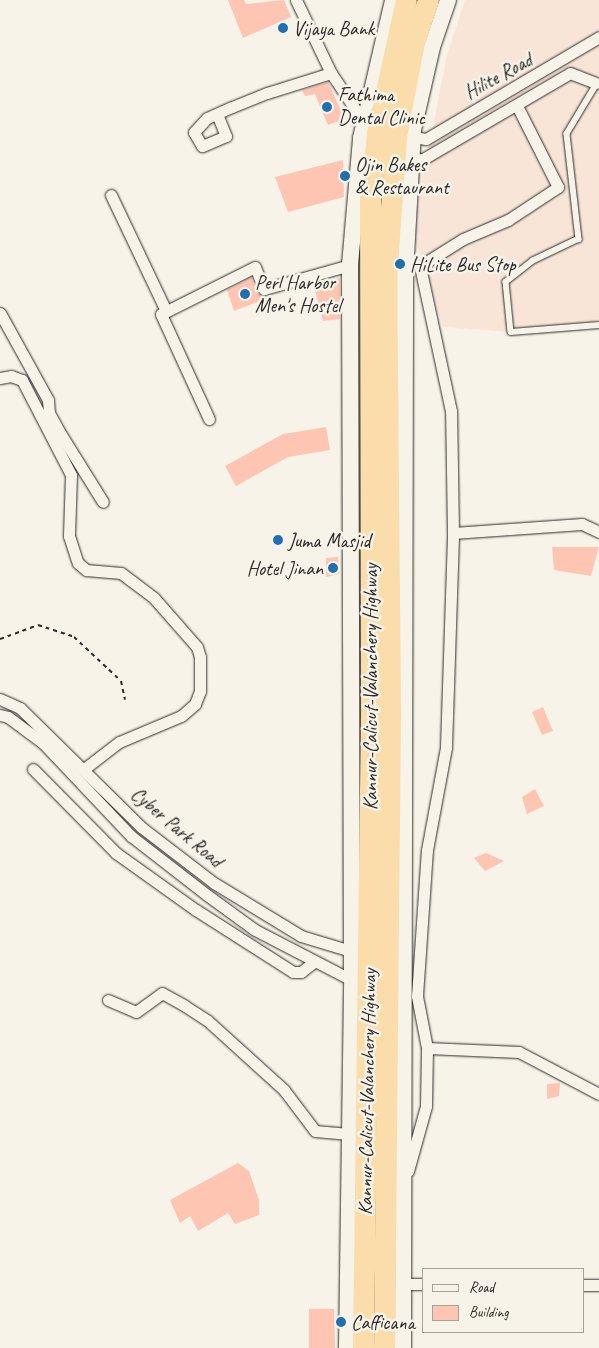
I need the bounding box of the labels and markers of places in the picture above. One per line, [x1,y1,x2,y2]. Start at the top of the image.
place label: Vijaya Bank [293,16,374,40]
marker: Vijaya Bank [277,22,289,34]
place label: Fathima Dental Clinic [338,83,425,130]
marker: Fathima Dental Clinic [320,100,334,114]
place label: Ojin Bakes & Restaurant [355,153,449,200]
marker: Ojin Bakes & Restaurant [339,170,351,182]
place label: HiLite Bus Stop [410,252,516,276]
marker: HiLite Bus Stop [394,258,406,270]
place label: Perl Harbor Men's Hostel [255,270,341,317]
marker: Perl Harbor Men's Hostel [239,288,251,300]
place label: Juma Masjid [288,528,371,552]
marker: Juma Masjid [272,534,284,546]
place label: Hotel Jinan [247,556,323,580]
marker: Hotel Jinan [327,562,339,574]
place label: Cafficana [351,1310,415,1334]
marker: Cafficana [335,1316,347,1328]

